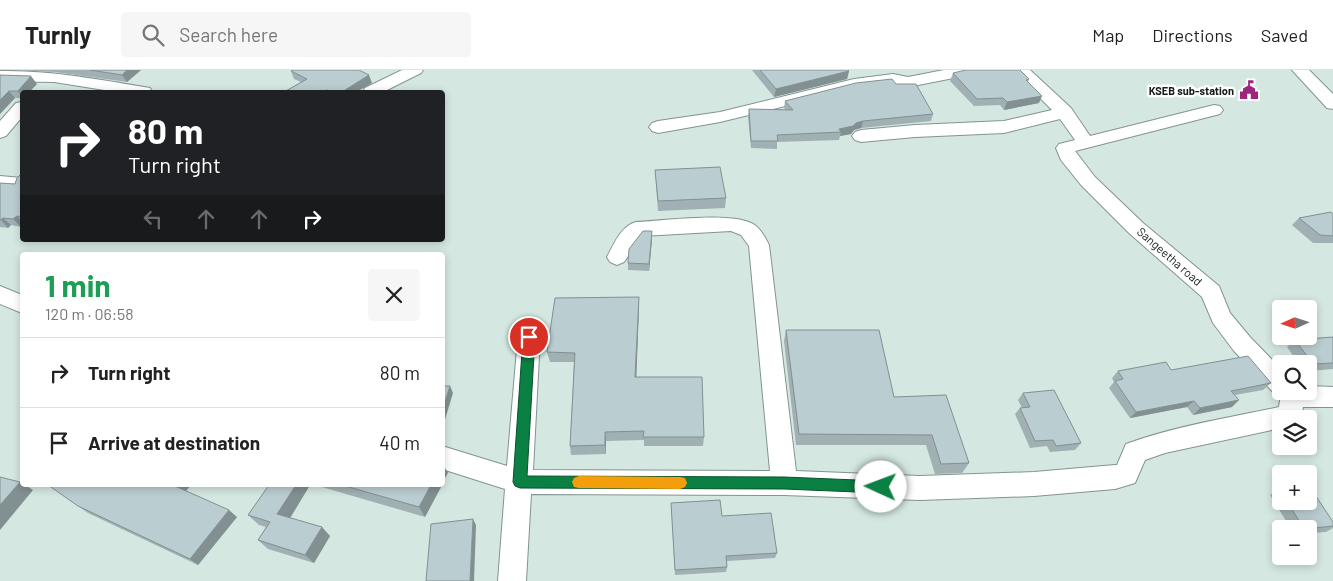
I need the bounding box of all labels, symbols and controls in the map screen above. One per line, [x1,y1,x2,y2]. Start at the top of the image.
search box [121,12,471,57]
text: Turnly [25,20,91,49]
icon: search [139,21,167,49]
text: Search here [179,23,278,46]
text: Map [1092,24,1124,46]
text: Directions [1152,24,1233,46]
text: Saved [1261,24,1308,46]
public building icon: KSEB sub-station [1238,79,1260,101]
place label: KSEB sub-station [1149,84,1234,97]
text: 80 m [128,109,203,151]
icon: right [45,110,110,175]
text: Turn right [128,151,221,177]
icon: left [139,205,167,233]
icon: ahead [192,205,220,233]
icon: ahead [245,205,273,233]
icon: right [298,205,326,233]
street label: Sangeetha road [1135,224,1205,288]
text: 1 min [45,267,111,303]
button: close [368,269,420,321]
north arrow [1272,300,1318,345]
map controls [1272,300,1317,565]
text: 120 m · 06:58 [45,304,134,323]
pin [508,316,550,358]
icon: arrive [515,323,543,351]
button: search [1272,355,1317,400]
icon: right [45,359,73,387]
text: Turn right [88,361,170,384]
text: 80 m [380,361,420,384]
button: layers [1272,410,1317,455]
icon: arrive [45,429,73,457]
text: Arrive at destination [88,431,260,454]
text: 40 m [379,431,420,454]
position arrow [854,460,906,512]
button: + [1272,465,1317,510]
button: − [1272,520,1317,565]

